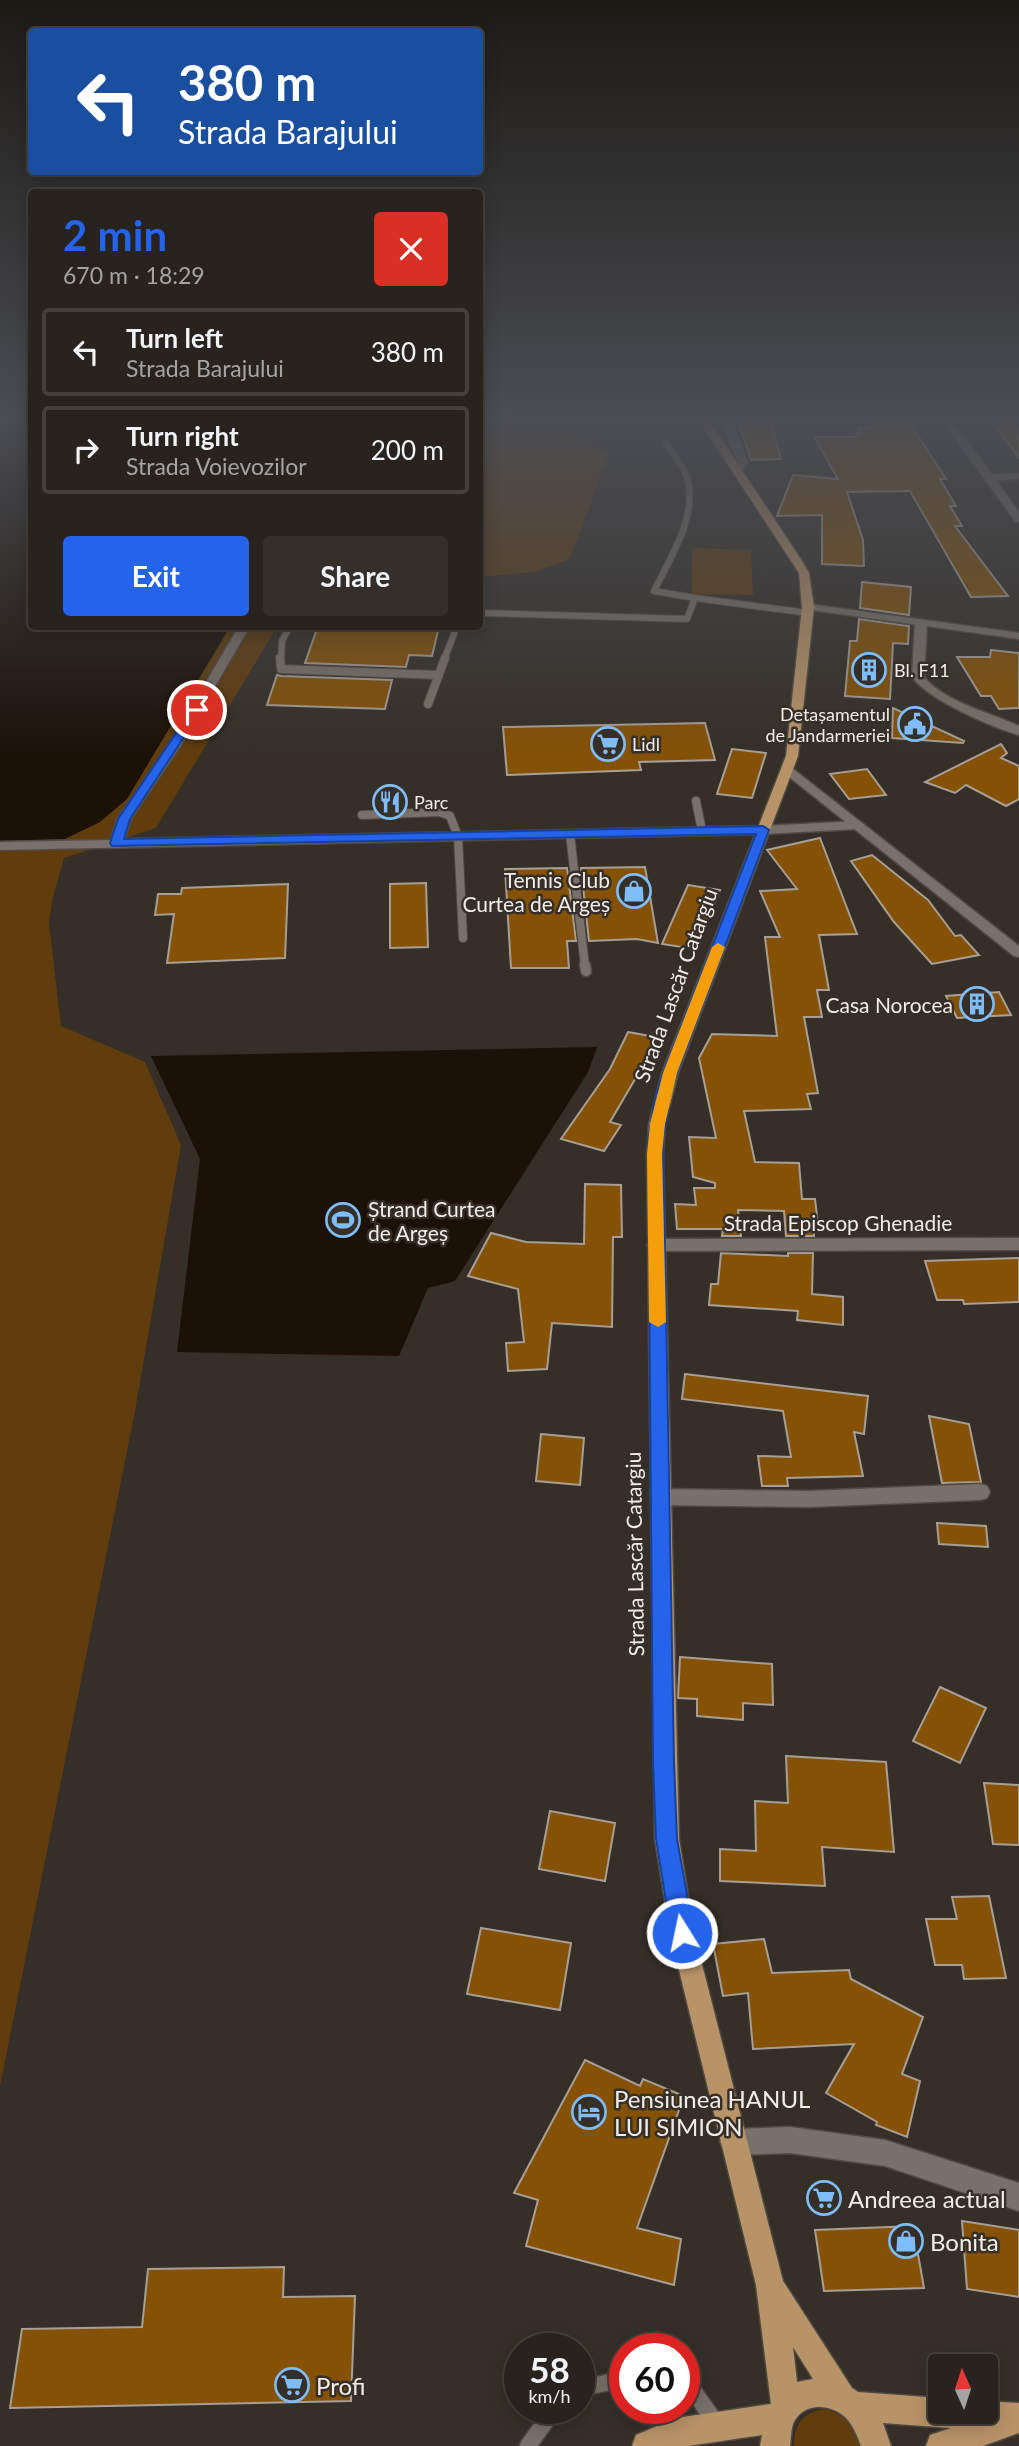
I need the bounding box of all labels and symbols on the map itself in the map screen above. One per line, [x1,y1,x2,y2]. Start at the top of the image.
building icon: Bl. F11 [850,651,888,689]
place label: Bl. F11 [894,659,950,681]
pin [167,680,227,740]
place label: Detașamentul de Jandarmeriei [766,703,890,746]
public building icon: Detașamentul de Jandarmeriei [896,705,934,743]
supermarket icon: Lidl [589,725,627,763]
place label: Lidl [632,733,660,755]
restaurant icon: Parc [371,783,409,821]
place label: Parc [414,791,449,813]
place label: Tennis Club Curtea de Argeș [462,867,610,916]
shop icon: Tennis Club Curtea de Argeș [615,872,653,910]
street label: Strada Lascăr Catargiu [628,885,722,1085]
building icon: Casa Norocea [958,985,996,1023]
place label: Casa Norocea [826,992,953,1017]
place label: Ștrand Curtea de Argeș [368,1196,495,1245]
sports icon: Ștrand Curtea de Argeș [324,1201,362,1239]
street label: Strada Episcop Ghenadie [724,1210,952,1235]
street label: Strada Lascăr Catargiu [620,1451,648,1657]
position arrow [645,1896,719,1970]
place label: Pensiunea HANUL LUI SIMION [614,2084,810,2141]
hotel icon: Pensiunea HANUL LUI SIMION [570,2093,608,2131]
supermarket icon: Andreea actual [805,2179,843,2217]
place label: Andreea actual [848,2184,1006,2213]
shop icon: Bonita [887,2222,925,2260]
place label: Bonita [930,2227,999,2256]
speed limit sign: 60 [609,2333,700,2424]
north arrow [928,2354,998,2424]
supermarket icon: Profi [273,2366,311,2404]
place label: Profi [316,2371,366,2400]

